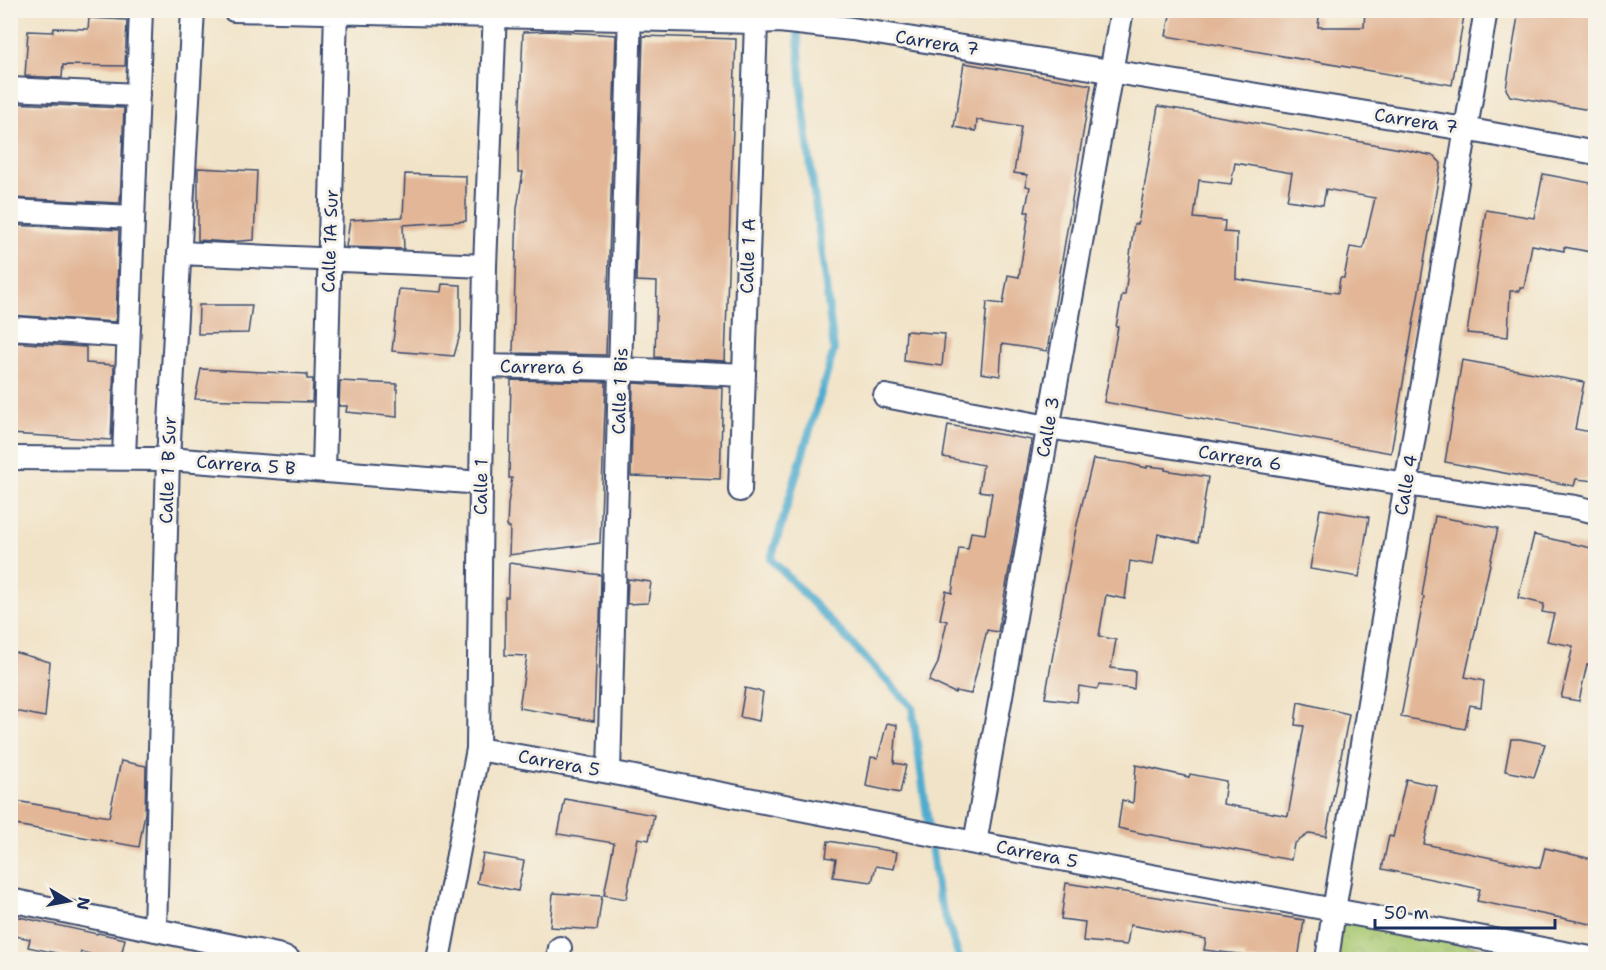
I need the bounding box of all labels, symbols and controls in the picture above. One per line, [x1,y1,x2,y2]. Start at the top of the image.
street label: Carrera 7 [893,25,981,61]
street label: Carrera 7 [1372,103,1460,139]
street label: Calle 1A Sur [316,189,344,293]
street label: Calle 1 A [735,218,761,294]
street label: Calle 1 Bis [606,347,634,435]
street label: Carrera 6 [500,354,584,380]
street label: Calle 3 [1031,395,1065,459]
street label: Calle 1 B Sur [154,416,182,524]
street label: Carrera 6 [1196,440,1284,476]
street label: Carrera 5 B [196,450,296,480]
street label: Calle 4 [1389,453,1423,517]
street label: Calle 1 [469,459,493,515]
street label: Carrera 5 [516,744,602,782]
street label: Carrera 5 [994,834,1080,874]
north arrow [39,871,99,931]
scale bar [1375,892,1555,930]
text: N [72,895,95,912]
text: 50 m [1384,901,1429,925]

